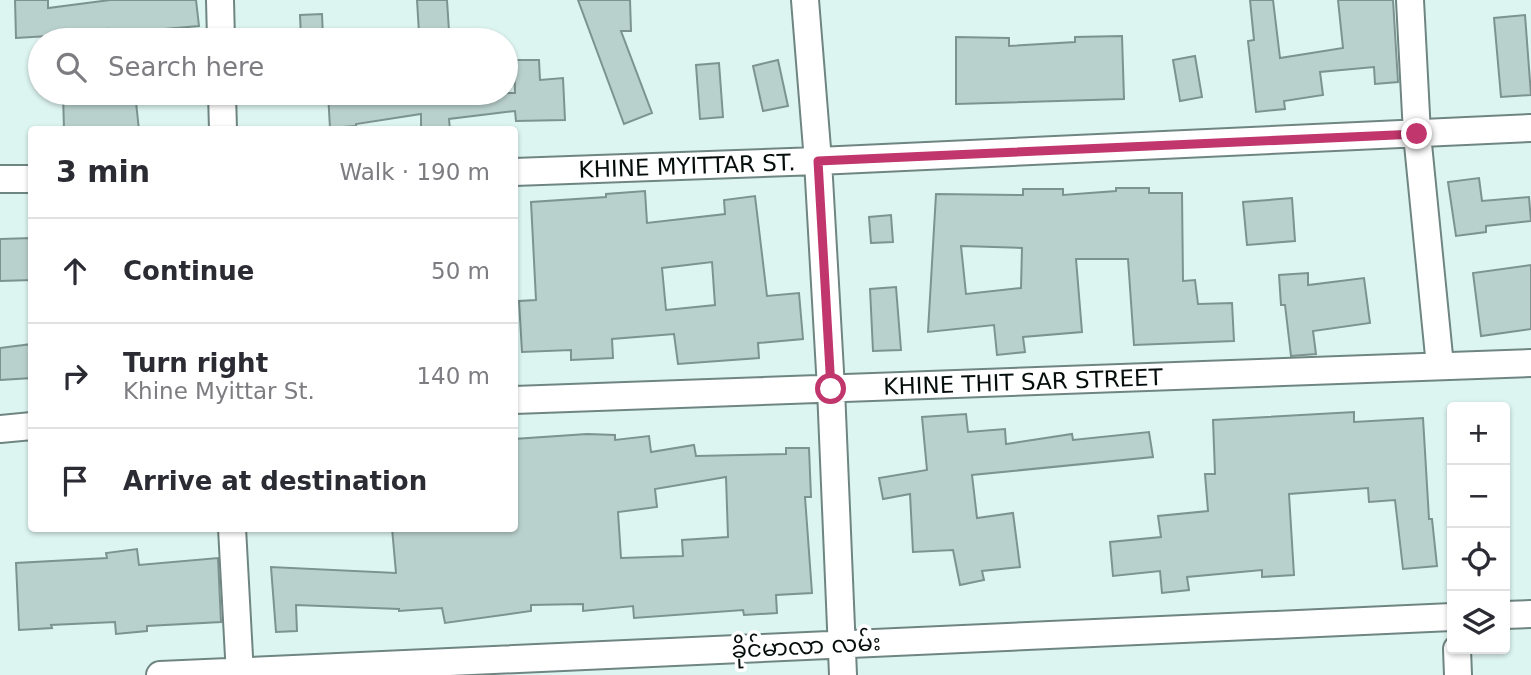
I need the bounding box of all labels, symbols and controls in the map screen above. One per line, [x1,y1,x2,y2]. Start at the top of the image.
search box [28,28,518,105]
icon: search [52,48,90,86]
text: Search here [108,52,264,82]
route end [1401,118,1432,149]
street label: KHINE MYITTAR ST. [578,149,796,183]
text: 3 min [56,154,150,189]
text: Walk · 190 m [339,159,490,185]
icon: ahead [56,252,94,290]
text: Continue [123,256,254,286]
text: 50 m [431,258,490,284]
text: Turn right [123,348,268,378]
icon: right [56,357,94,395]
text: 140 m [416,363,490,389]
street label: KHINE THIT SAR STREET [883,364,1164,400]
route start [815,373,846,404]
text: Khine Myittar St. [123,378,315,404]
map controls [1447,402,1510,654]
button: + [1447,402,1510,465]
icon: arrive [56,462,94,500]
button: − [1447,465,1510,528]
text: Arrive at destination [123,466,427,496]
button: locate [1447,528,1510,591]
button: layers [1447,591,1510,654]
street label: ခိုင်မာလာ လမ်း [730,626,882,669]

